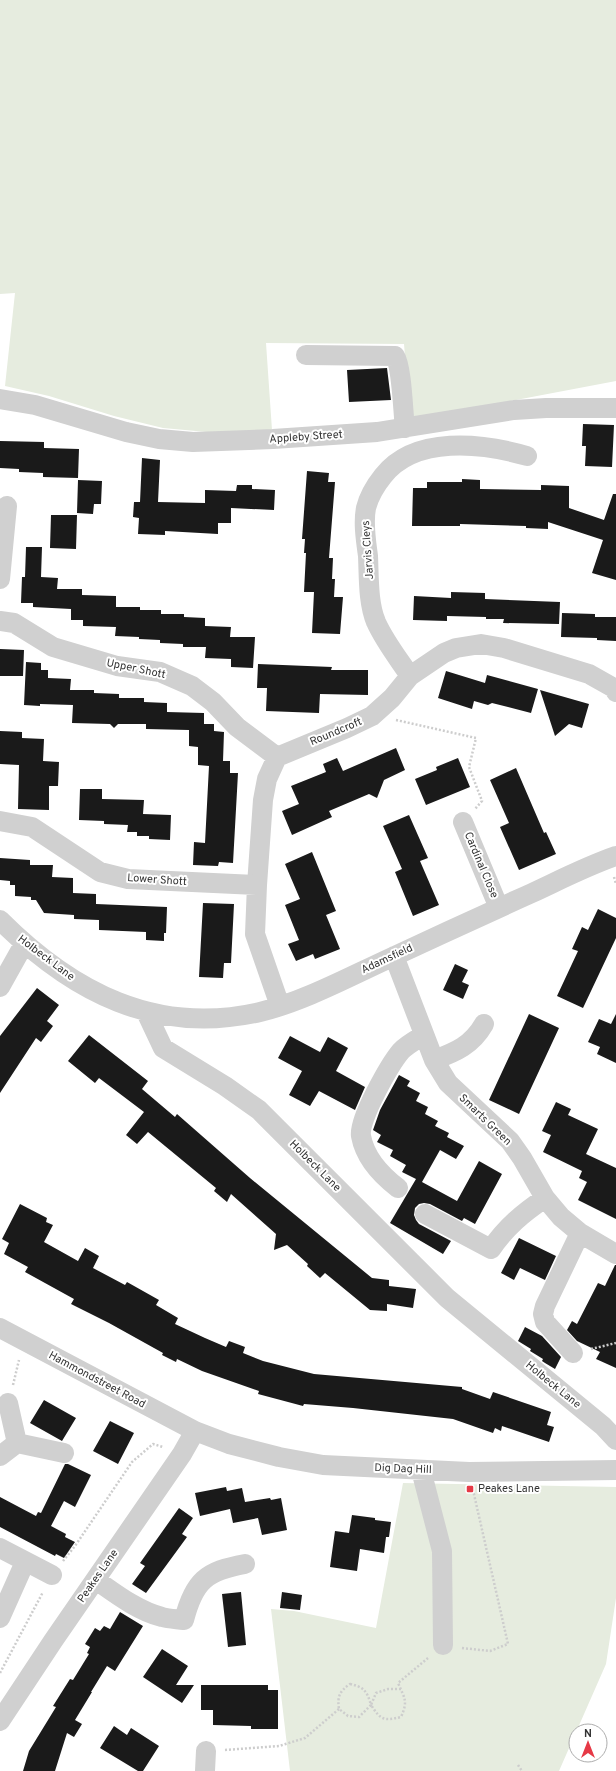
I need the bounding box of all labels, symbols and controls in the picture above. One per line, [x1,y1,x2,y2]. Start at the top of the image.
street label: Appleby Street [269,427,343,447]
street label: Jarvis Cleys [359,520,377,580]
street label: Upper Shott [105,656,167,682]
street label: Roundcroft [308,715,364,749]
street label: Cardinal Close [461,830,501,900]
street label: Lower Shott [127,871,187,889]
street label: Holbeck Lane [15,932,77,984]
street label: Adamsfield [359,941,415,977]
street label: Smarts Green [456,1091,514,1149]
street label: Holbeck Lane [286,1137,344,1195]
street label: Hammondstreet Road [46,1349,148,1411]
street label: Holbeck Lane [522,1358,584,1412]
street label: Dig Dag Hill [374,1461,432,1477]
place label: Peakes Lane [478,1482,540,1496]
marker: Peakes Lane [465,1484,475,1494]
street label: Peakes Lane [74,1547,122,1605]
north arrow [568,1723,608,1763]
text: N [584,1727,592,1741]

